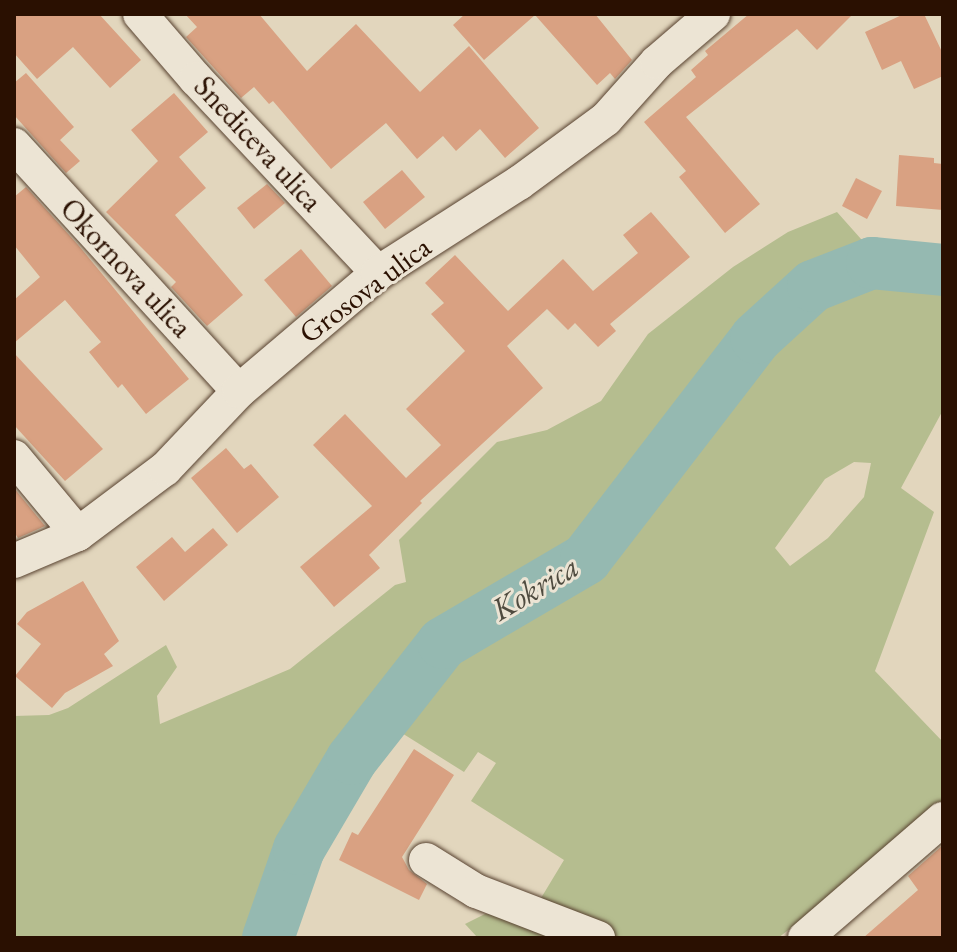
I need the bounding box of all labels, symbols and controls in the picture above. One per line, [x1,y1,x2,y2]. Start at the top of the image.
street label: Snediceva ulica [186,69,330,219]
street label: Okornova ulica [53,191,199,345]
street label: Grosova ulica [292,229,438,351]
water label: Kokrica [484,547,586,629]

